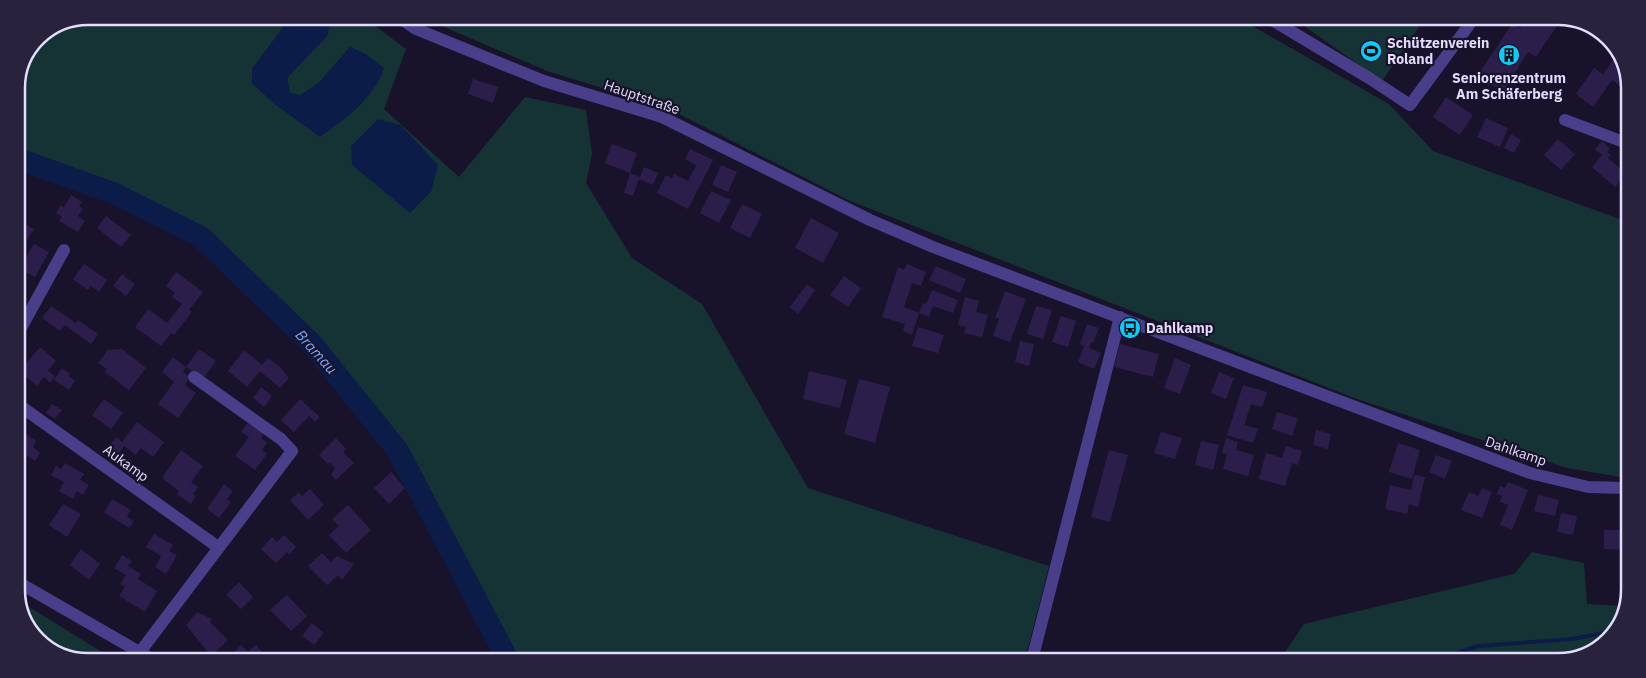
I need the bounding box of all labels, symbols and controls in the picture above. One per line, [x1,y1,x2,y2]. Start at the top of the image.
place label: Schützenverein Roland [1387,34,1489,68]
sports icon: Schützenverein Roland [1359,39,1383,63]
building icon: Seniorenzentrum Am Schäferberg [1497,43,1521,67]
place label: Seniorenzentrum Am Schäferberg [1452,69,1566,103]
street label: Hauptstraße [602,76,683,118]
bus stop icon: Dahlkamp [1118,316,1142,340]
place label: Dahlkamp [1146,319,1213,337]
water label: Bramau [291,325,341,378]
street label: Dahlkamp [1483,432,1549,470]
street label: Aukamp [100,440,152,486]

